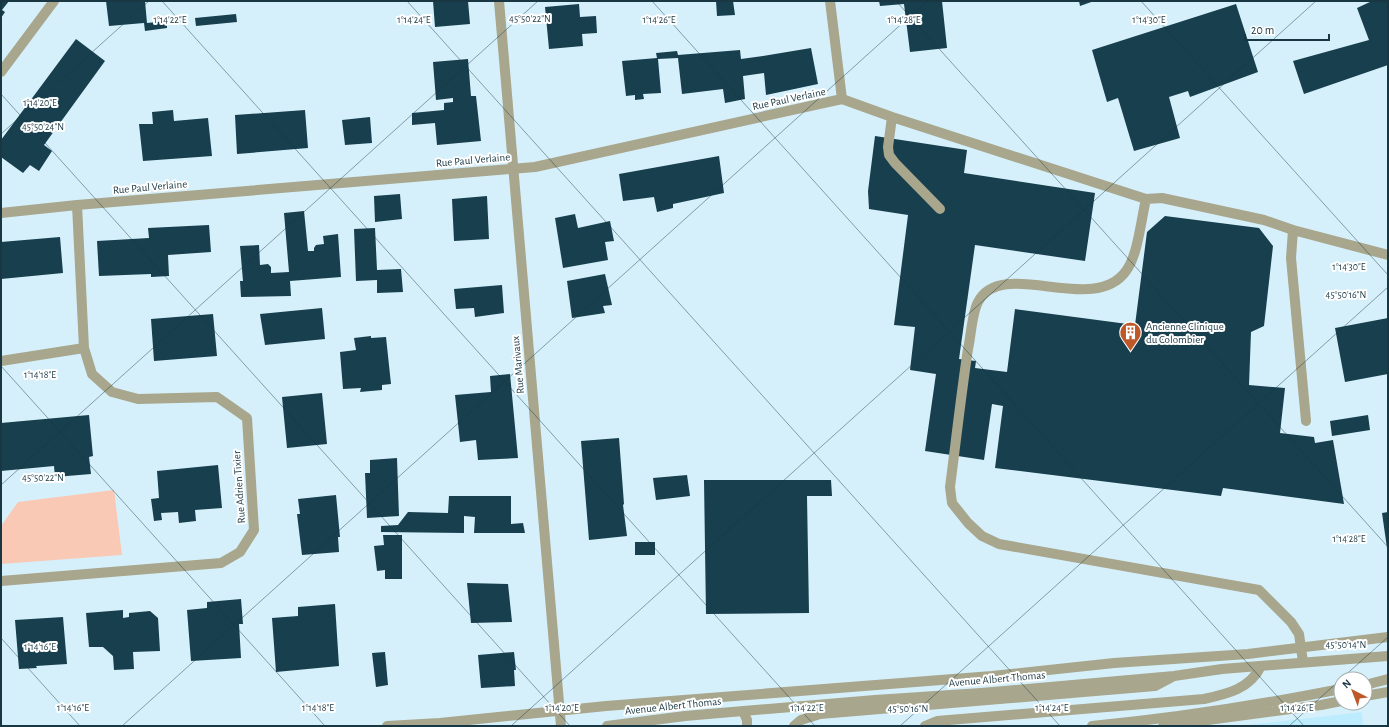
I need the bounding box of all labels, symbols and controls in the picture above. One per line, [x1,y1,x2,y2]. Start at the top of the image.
text: 45°50'22"N [509,14,551,24]
text: 1°14'22"E [154,15,187,25]
text: 1°14'24"E [397,15,431,25]
text: 1°14'26"E [642,15,676,25]
text: 1°14'28"E [887,15,921,25]
text: 1°14'30"E [1132,15,1166,25]
scale bar [1245,16,1329,42]
text: 20 m [1251,24,1274,36]
street label: Rue Paul Verlaine [751,86,827,112]
text: 1°14'20"E [23,98,57,108]
text: 45°50'24"N [22,122,64,132]
street label: Rue Paul Verlaine [435,151,511,169]
street label: Rue Paul Verlaine [112,178,188,196]
text: 1°14'30"E [1332,262,1366,272]
text: 45°50'16"N [1326,290,1366,300]
building icon: Ancienne Clinique du Colombier [1117,319,1143,352]
place label: Ancienne Clinique du Colombier [1146,321,1224,345]
street label: Rue Marivaux [510,335,526,394]
text: 1°14'18"E [24,370,56,380]
street label: Rue Adrien Tixier [231,450,247,524]
text: 45°50'22"N [22,473,64,483]
text: 1°14'28"E [1332,534,1366,544]
text: 45°50'14"N [1326,640,1366,650]
text: 1°14'16"E [24,642,56,652]
street label: Avenue Albert Thomas [948,669,1046,689]
north arrow [1333,671,1373,711]
text: N [1340,677,1353,691]
street label: Avenue Albert Thomas [624,695,722,717]
text: 1°14'16"E [57,703,89,713]
text: 1°14'18"E [302,703,334,713]
text: 1°14'20"E [545,703,579,713]
text: 1°14'22"E [791,703,824,713]
text: 1°14'24"E [1035,703,1069,713]
text: 1°14'26"E [1280,703,1314,713]
text: 45°50'16"N [888,704,928,714]

